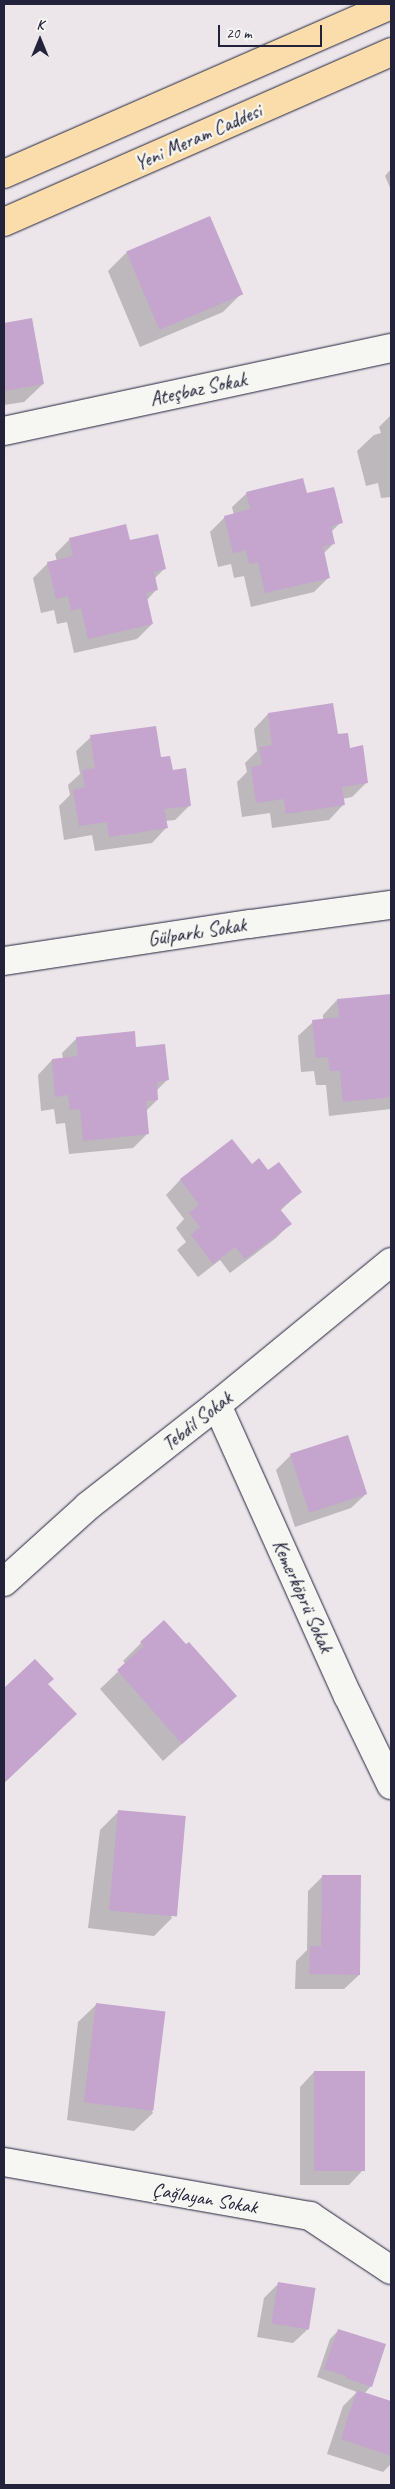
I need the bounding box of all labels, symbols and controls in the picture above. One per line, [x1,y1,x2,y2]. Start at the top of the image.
north arrow [15,15,65,65]
scale bar [220,15,324,47]
text: K [36,16,44,33]
text: 20 m [226,24,252,43]
street label: Yeni Meram Caddesi [130,98,266,176]
street label: Ateşbaz Sokak [148,367,248,411]
street label: Gülparkı Sokak [146,912,248,952]
street label: Tebdil Sokak [157,1386,237,1456]
street label: Kemerköprü Sokak [267,1536,339,1656]
street label: Çağlayan Sokak [151,2177,259,2219]

